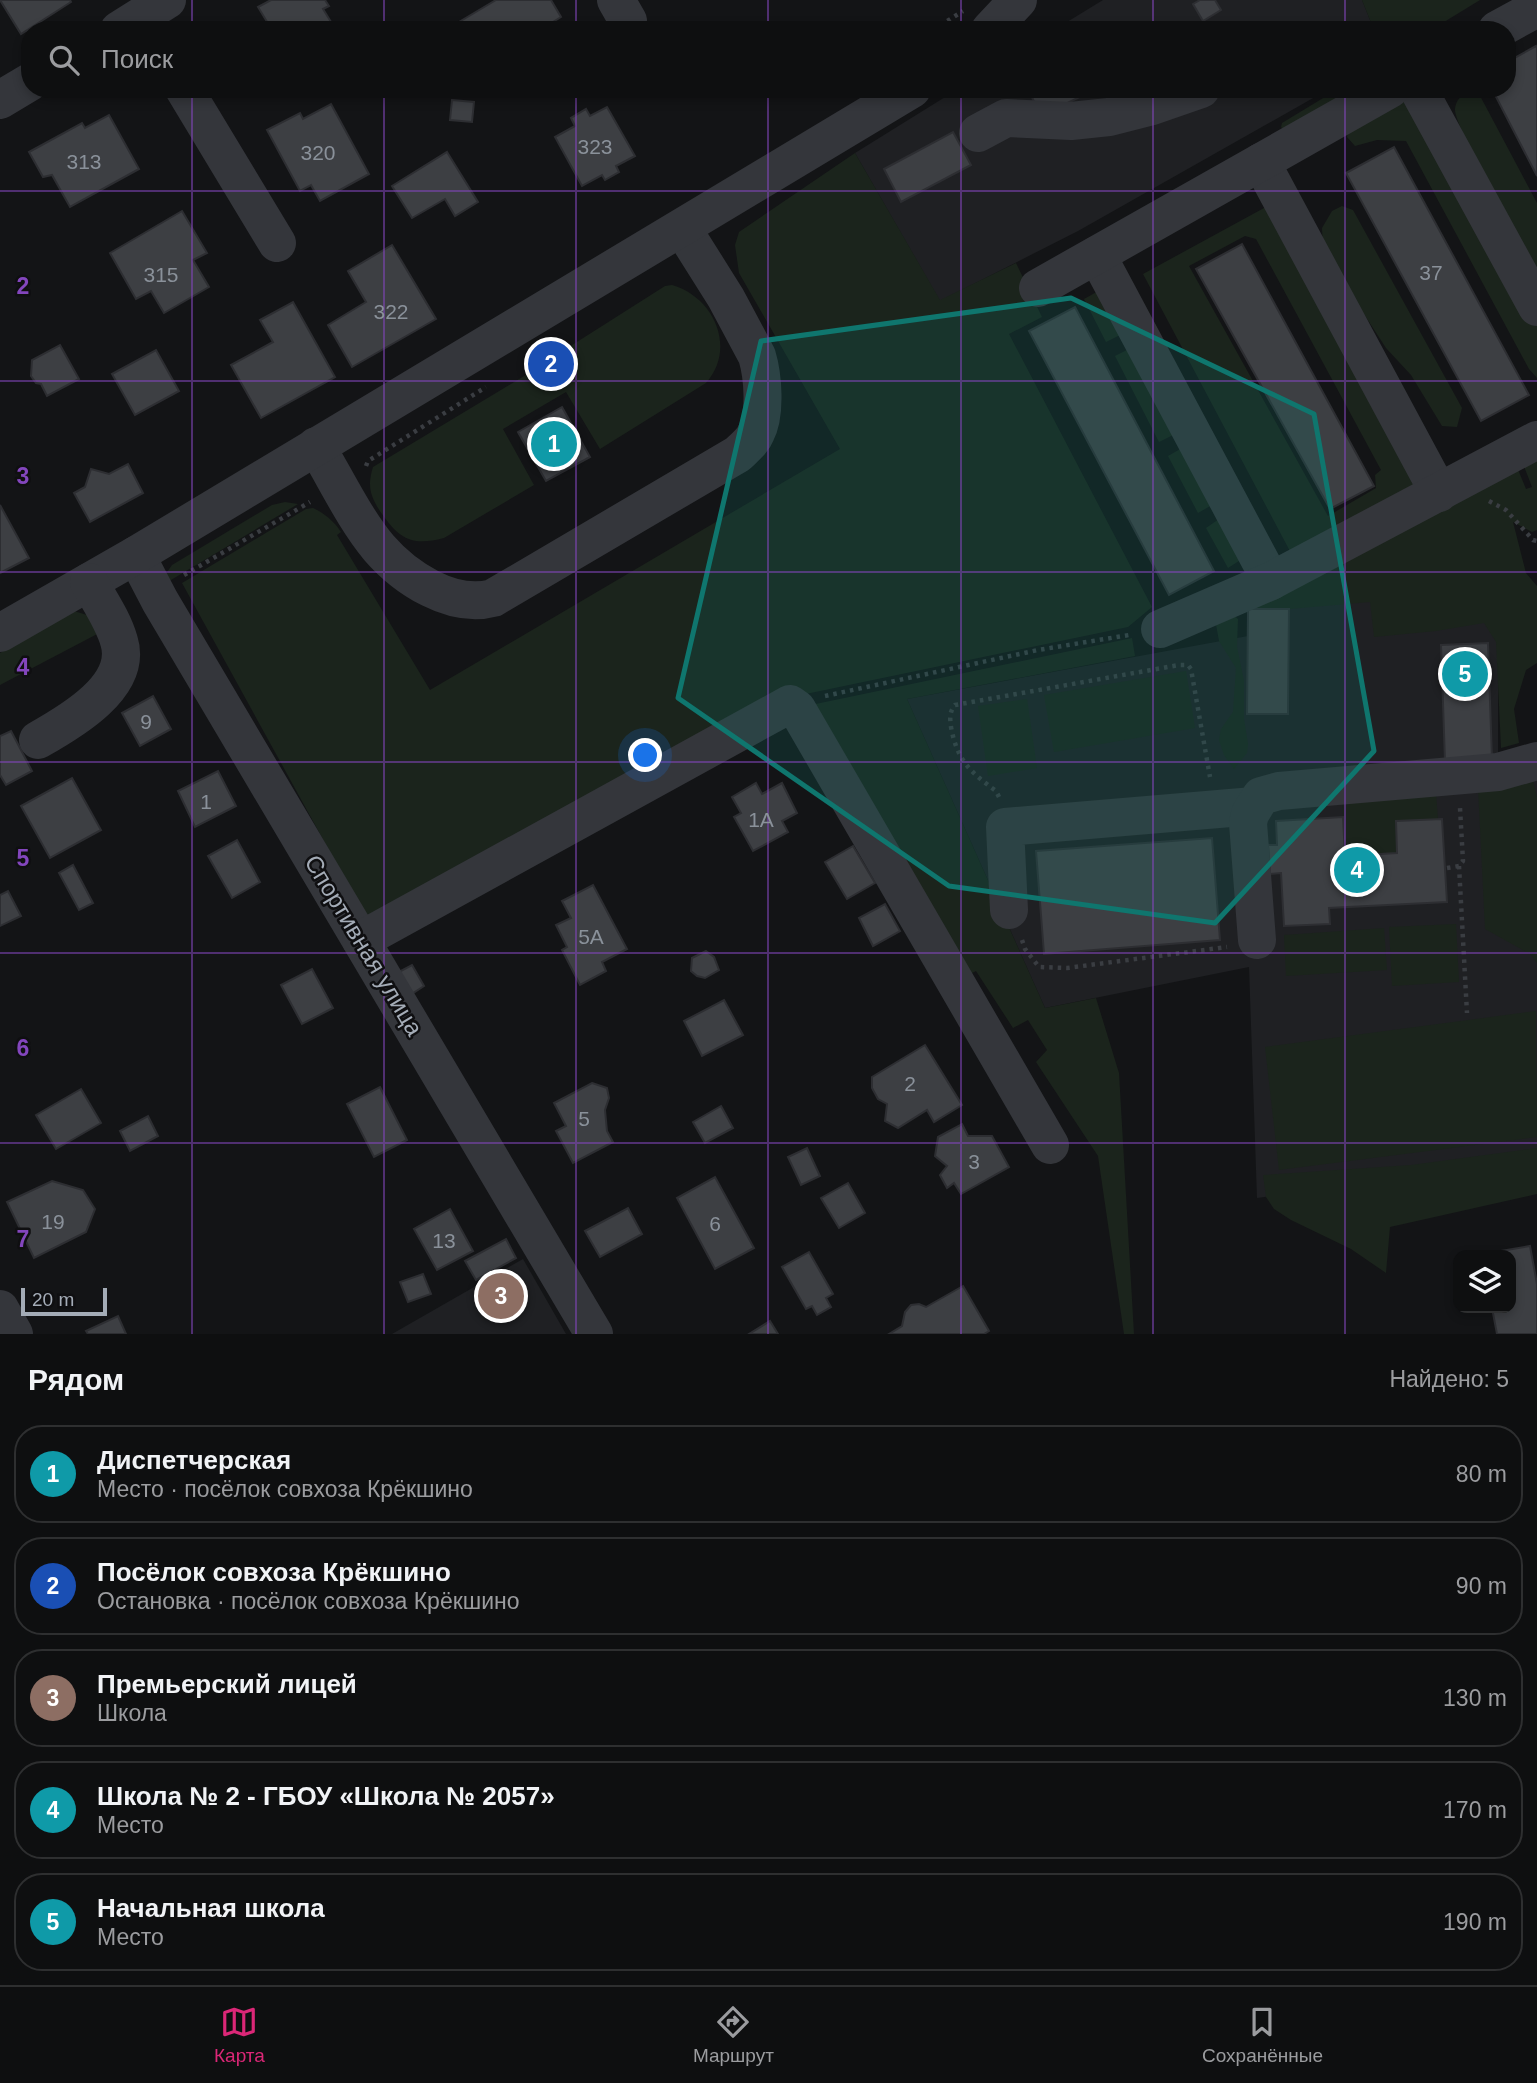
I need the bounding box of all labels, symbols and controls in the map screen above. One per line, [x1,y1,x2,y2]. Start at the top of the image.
search box [21,21,1516,98]
icon: search [45,41,83,79]
text: Поиск [101,44,173,74]
house number: 323 [577,135,613,158]
house number: 320 [300,141,336,164]
house number: 313 [66,150,102,173]
house number: 37 [1419,261,1443,284]
house number: 315 [143,263,179,286]
text: 2 [17,273,29,299]
house number: 322 [373,300,409,323]
pin: 2 [528,338,574,390]
pin: 1 [531,418,577,470]
text: 3 [17,463,29,489]
pin: 5 [1442,648,1488,700]
text: 4 [17,654,30,680]
house number: 9 [140,710,152,733]
your location [628,738,662,772]
house number: 1 [200,790,212,813]
house number: 1А [748,808,774,831]
pin: 4 [1334,844,1380,896]
text: 5 [17,845,30,871]
street label: Спортивная улица [299,850,429,1041]
house number: 5А [578,925,604,948]
text: 6 [17,1035,29,1061]
house number: 2 [904,1072,916,1095]
house number: 5 [578,1107,590,1130]
house number: 3 [968,1150,980,1173]
house number: 19 [41,1210,65,1233]
house number: 6 [709,1212,721,1235]
text: 7 [17,1226,29,1252]
house number: 13 [432,1229,456,1252]
map controls [1453,1250,1516,1313]
button: layers [1453,1250,1516,1313]
pin: 3 [478,1270,524,1322]
scale bar [21,1285,107,1317]
text: 20 m [32,1289,74,1310]
text: Рядом [28,1363,124,1396]
text: Найдено: 5 [1389,1366,1509,1392]
text: Диспетчерская [97,1445,291,1475]
text: 1 [47,1461,59,1487]
text: 80 m [1456,1461,1507,1487]
text: Место · посёлок совхоза Крёкшино [97,1476,473,1502]
text: Посёлок совхоза Крёкшино [97,1557,451,1587]
text: 2 [47,1573,59,1599]
text: 90 m [1456,1573,1507,1599]
text: Остановка · посёлок совхоза Крёкшино [97,1588,520,1614]
text: Премьерский лицей [97,1669,357,1699]
text: 3 [47,1685,59,1711]
text: 130 m [1443,1685,1507,1711]
text: Школа [97,1700,167,1726]
text: Школа № 2 - ГБОУ «Школа № 2057» [97,1781,555,1811]
text: 4 [47,1797,59,1823]
text: 170 m [1443,1797,1507,1823]
text: Место [97,1812,164,1838]
text: Начальная школа [97,1893,325,1923]
text: 5 [47,1909,59,1935]
text: 190 m [1443,1909,1507,1935]
text: Место [97,1924,164,1950]
tab: Карта [214,2003,265,2067]
tab: Маршрут [693,2003,774,2067]
tab: Сохранённые [1202,2003,1323,2067]

